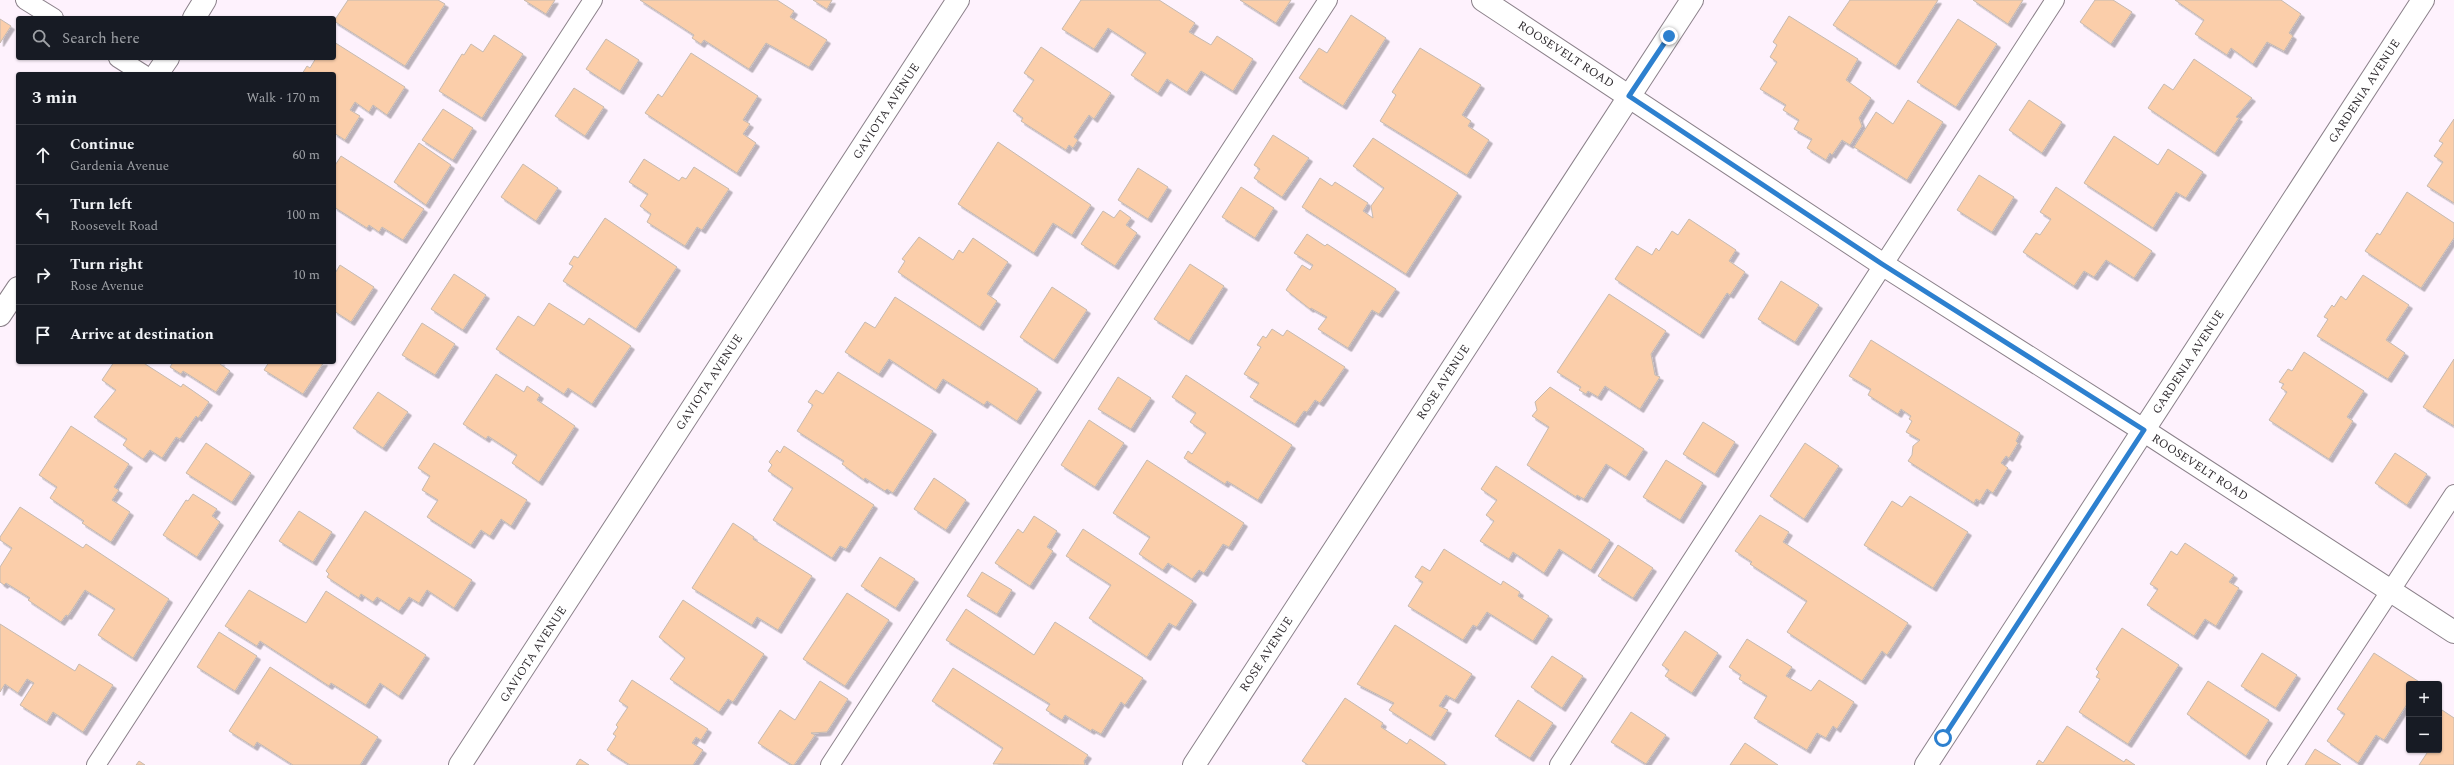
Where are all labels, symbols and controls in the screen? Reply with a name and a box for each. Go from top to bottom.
search box [16,16,336,60]
street label: ROOSEVELT ROAD [1514,16,1618,93]
icon: search [30,27,52,49]
text: Search here [62,27,140,50]
route end [1660,27,1678,45]
street label: GARDENIA AVENUE [2324,35,2405,147]
street label: GAVIOTA AVENUE [848,59,925,163]
text: 3 min [32,85,77,111]
text: Walk · 170 m [246,88,320,108]
text: Continue [70,133,135,156]
icon: ahead [32,144,54,166]
text: 60 m [293,145,320,165]
text: Gardenia Avenue [70,156,169,176]
text: Turn left [70,193,132,216]
icon: left [32,204,54,226]
text: 100 m [286,205,320,225]
text: Roosevelt Road [70,216,158,236]
text: Turn right [70,253,143,276]
icon: right [32,264,54,286]
text: 10 m [293,265,320,285]
text: Rose Avenue [70,276,144,296]
street label: GARDENIA AVENUE [2148,306,2229,418]
text: Arrive at destination [70,323,214,346]
icon: arrive [32,324,54,346]
street label: GAVIOTA AVENUE [671,330,748,434]
street label: ROSE AVENUE [1412,341,1475,424]
street label: ROOSEVELT ROAD [2148,429,2252,506]
street label: GAVIOTA AVENUE [495,602,572,706]
street label: ROSE AVENUE [1235,613,1298,696]
map controls [2406,681,2442,753]
button: + [2406,681,2442,717]
button: − [2406,717,2442,753]
route start [1934,729,1952,747]

